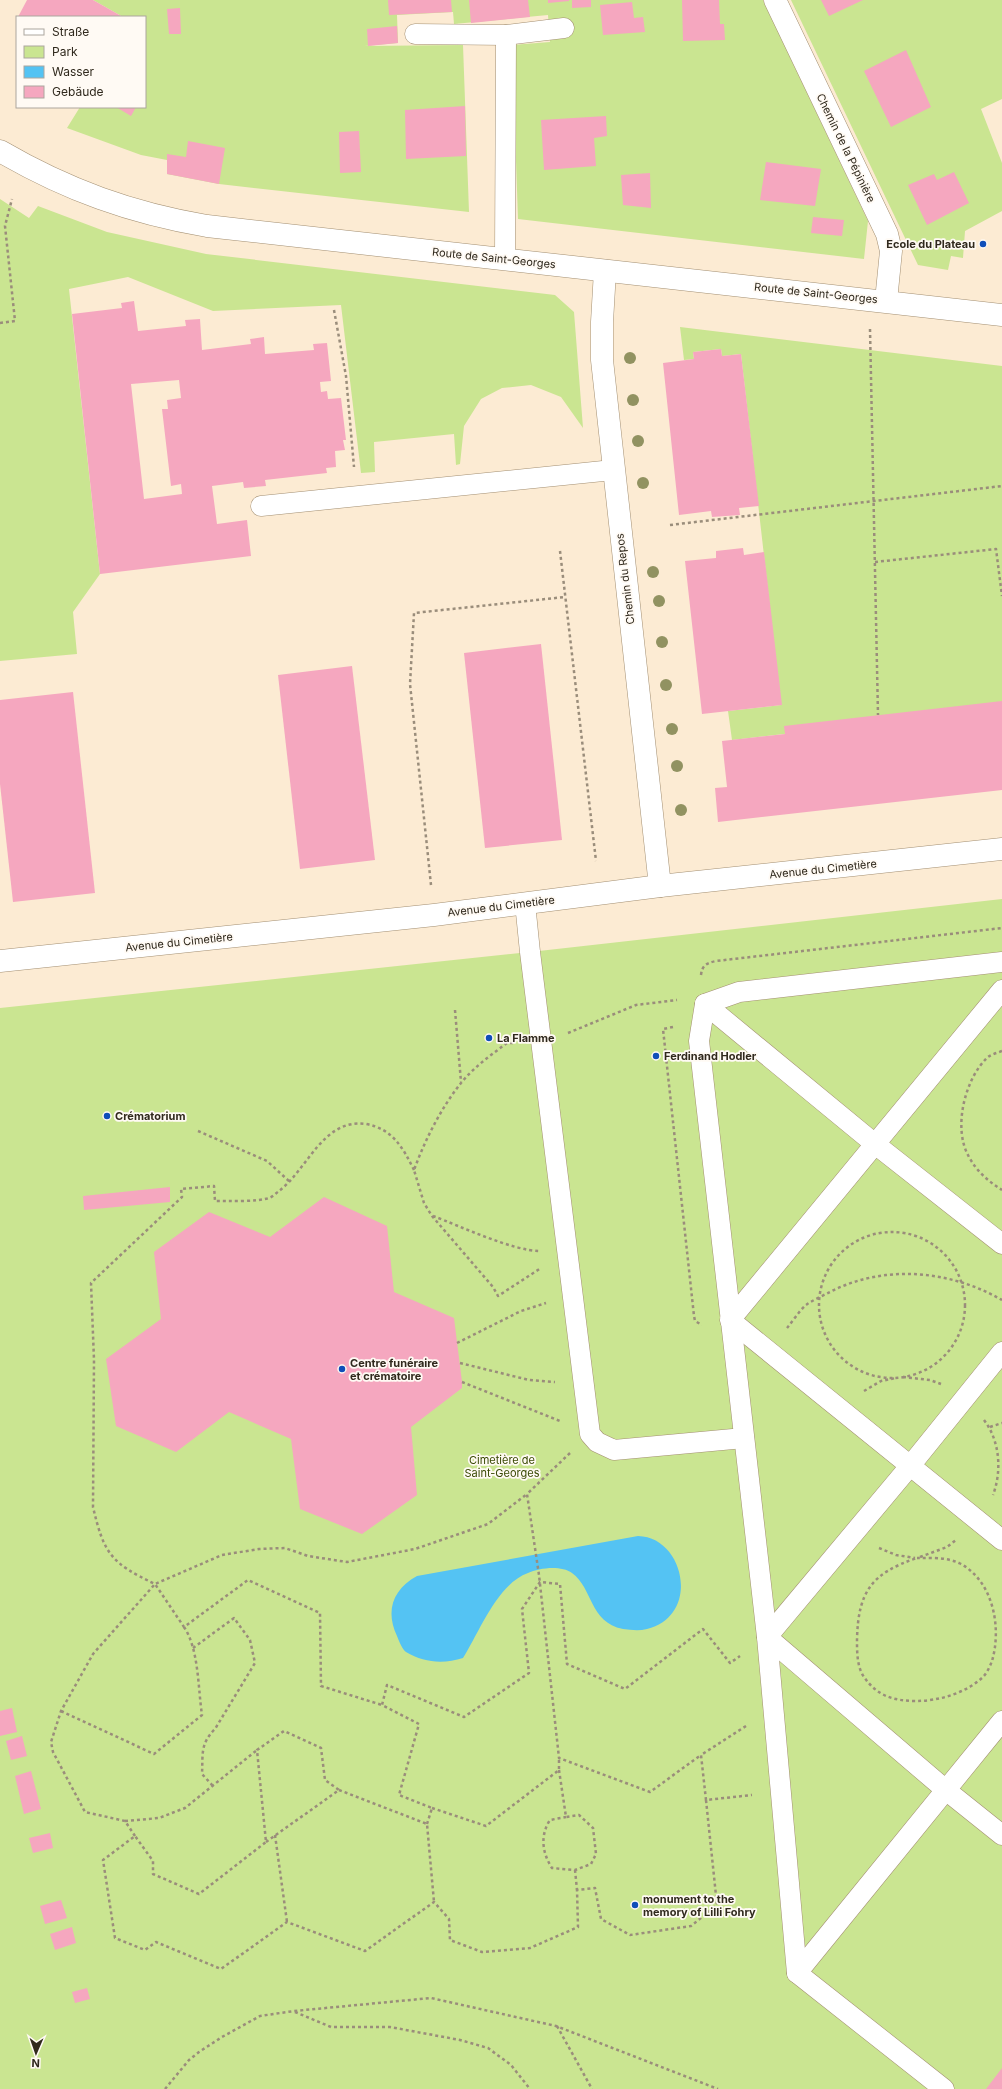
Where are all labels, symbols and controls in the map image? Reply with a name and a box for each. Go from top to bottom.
legend [16,16,146,108]
text: Straße [52,24,89,39]
text: Park [52,44,78,59]
text: Wasser [52,64,95,79]
text: Gebäude [52,84,104,99]
street label: Chemin de la Pépinière [813,91,879,205]
place label: Ecole du Plateau [886,237,975,251]
marker: Ecole du Plateau [978,239,988,249]
street label: Route de Saint-Georges [431,245,557,271]
street label: Route de Saint-Georges [753,280,879,306]
street label: Chemin du Repos [612,532,638,625]
street label: Avenue du Cimetière [769,856,877,882]
street label: Avenue du Cimetière [447,892,555,920]
street label: Avenue du Cimetière [125,929,233,955]
place label: La Flamme [497,1031,555,1045]
marker: La Flamme [484,1033,494,1043]
place label: Ferdinand Hodler [664,1049,757,1063]
marker: Ferdinand Hodler [651,1051,661,1061]
place label: Crématorium [115,1109,185,1123]
marker: Crématorium [102,1111,112,1121]
place label: Centre funéraire et crématoire [350,1356,438,1383]
marker: Centre funéraire et crématoire [337,1364,347,1374]
park label: Cimetière de Saint-Georges [465,1453,540,1480]
place label: monument to the memory of Lilli Fohry [643,1892,756,1919]
marker: monument to the memory of Lilli Fohry [630,1900,640,1910]
north arrow [16,2033,56,2073]
text: N [31,2056,40,2070]

